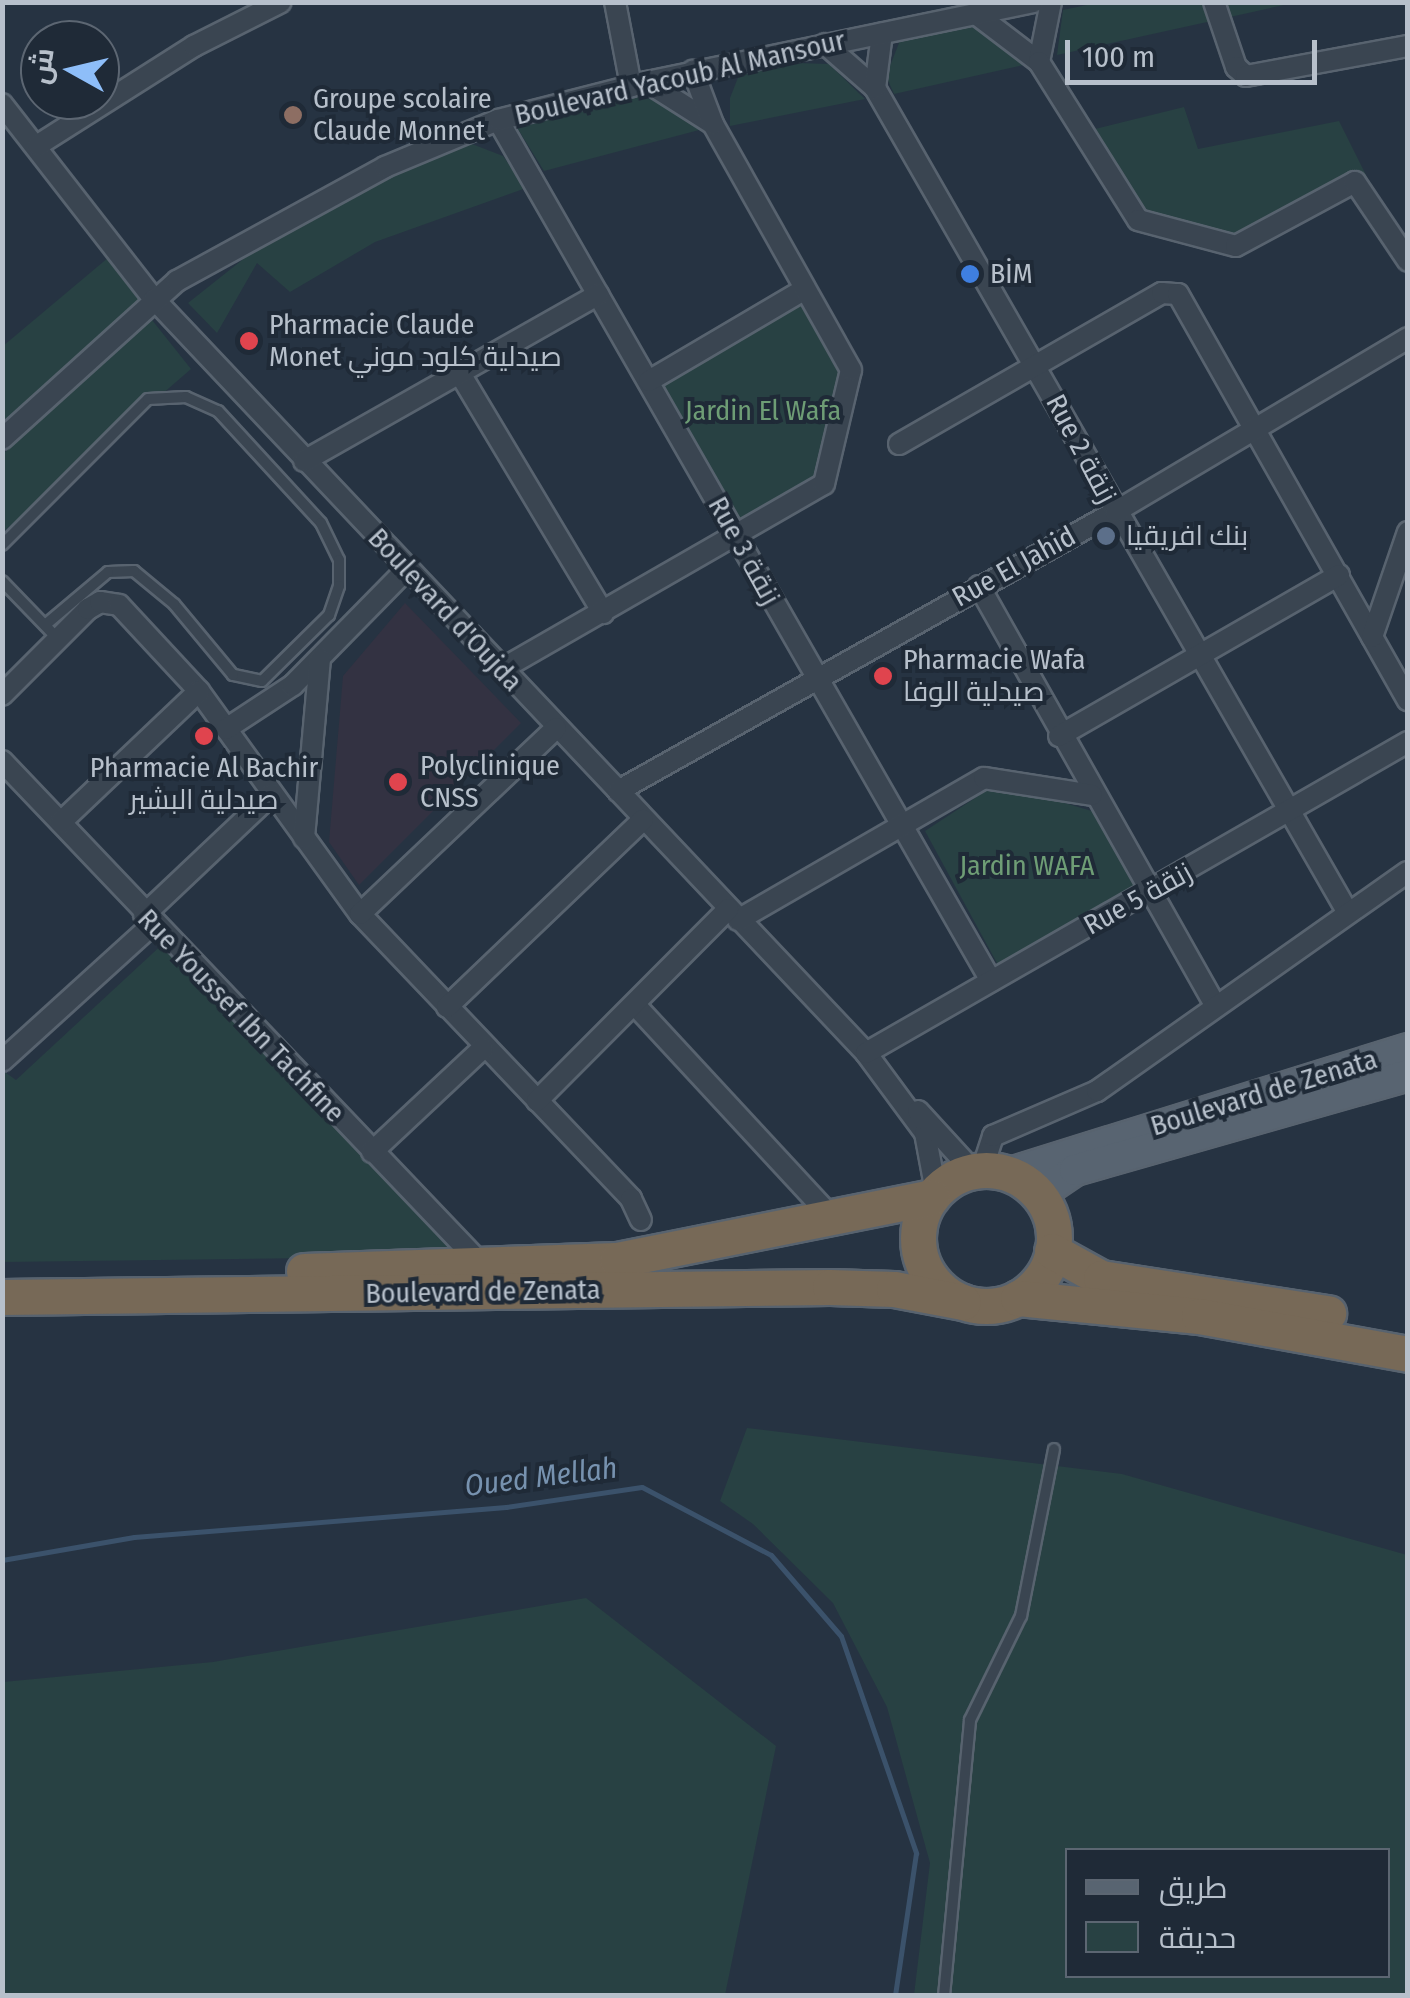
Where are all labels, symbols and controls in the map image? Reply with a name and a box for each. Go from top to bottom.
north arrow [20,20,120,120]
scale bar [1070,20,1322,82]
street label: Boulevard Yacoub Al Mansour [512,24,848,132]
text: 100 m [1082,39,1155,75]
text: ش [23,46,61,86]
place label: Groupe scolaire Claude Monnet [313,82,492,148]
marker: Groupe scolaire Claude Monnet [282,104,304,126]
place label: BİM [990,257,1033,291]
marker: BİM [959,263,981,285]
place label: Pharmacie Claude Monet صيدلية كلود موني [269,308,562,374]
marker: Pharmacie Claude Monet صيدلية كلود موني [238,330,260,352]
street label: Rue 2 زنقة [1038,389,1124,509]
park label: Jardin El Wafa [685,394,841,428]
street label: Rue 3 زنقة [701,491,787,611]
street label: Rue El Jahid [947,519,1081,615]
place label: بنك افريقيا [1126,519,1248,553]
street label: Boulevard d'Oujda [361,521,529,699]
marker: بنك افريقيا [1095,525,1117,547]
place label: Pharmacie Wafa صيدلية الوفا [903,643,1086,709]
marker: Pharmacie Wafa صيدلية الوفا [872,665,894,687]
marker: Pharmacie Al Bachir صيدلية البشير [193,725,215,747]
place label: Polyclinique CNSS [420,749,560,815]
place label: Pharmacie Al Bachir صيدلية البشير [90,751,318,817]
marker: Polyclinique CNSS [385,769,411,795]
park label: Jardin WAFA [959,849,1095,883]
street label: Rue 5 زنقة [1078,856,1198,942]
street label: Rue Youssef Ibn Tachfine [130,902,352,1130]
street label: Boulevard de Zenata [1147,1043,1381,1143]
street label: Boulevard de Zenata [365,1273,601,1311]
water label: Oued Mellah [463,1450,619,1504]
legend [1065,1848,1390,1978]
text: طريق [1159,1870,1228,1906]
text: حديقة [1159,1920,1236,1956]

